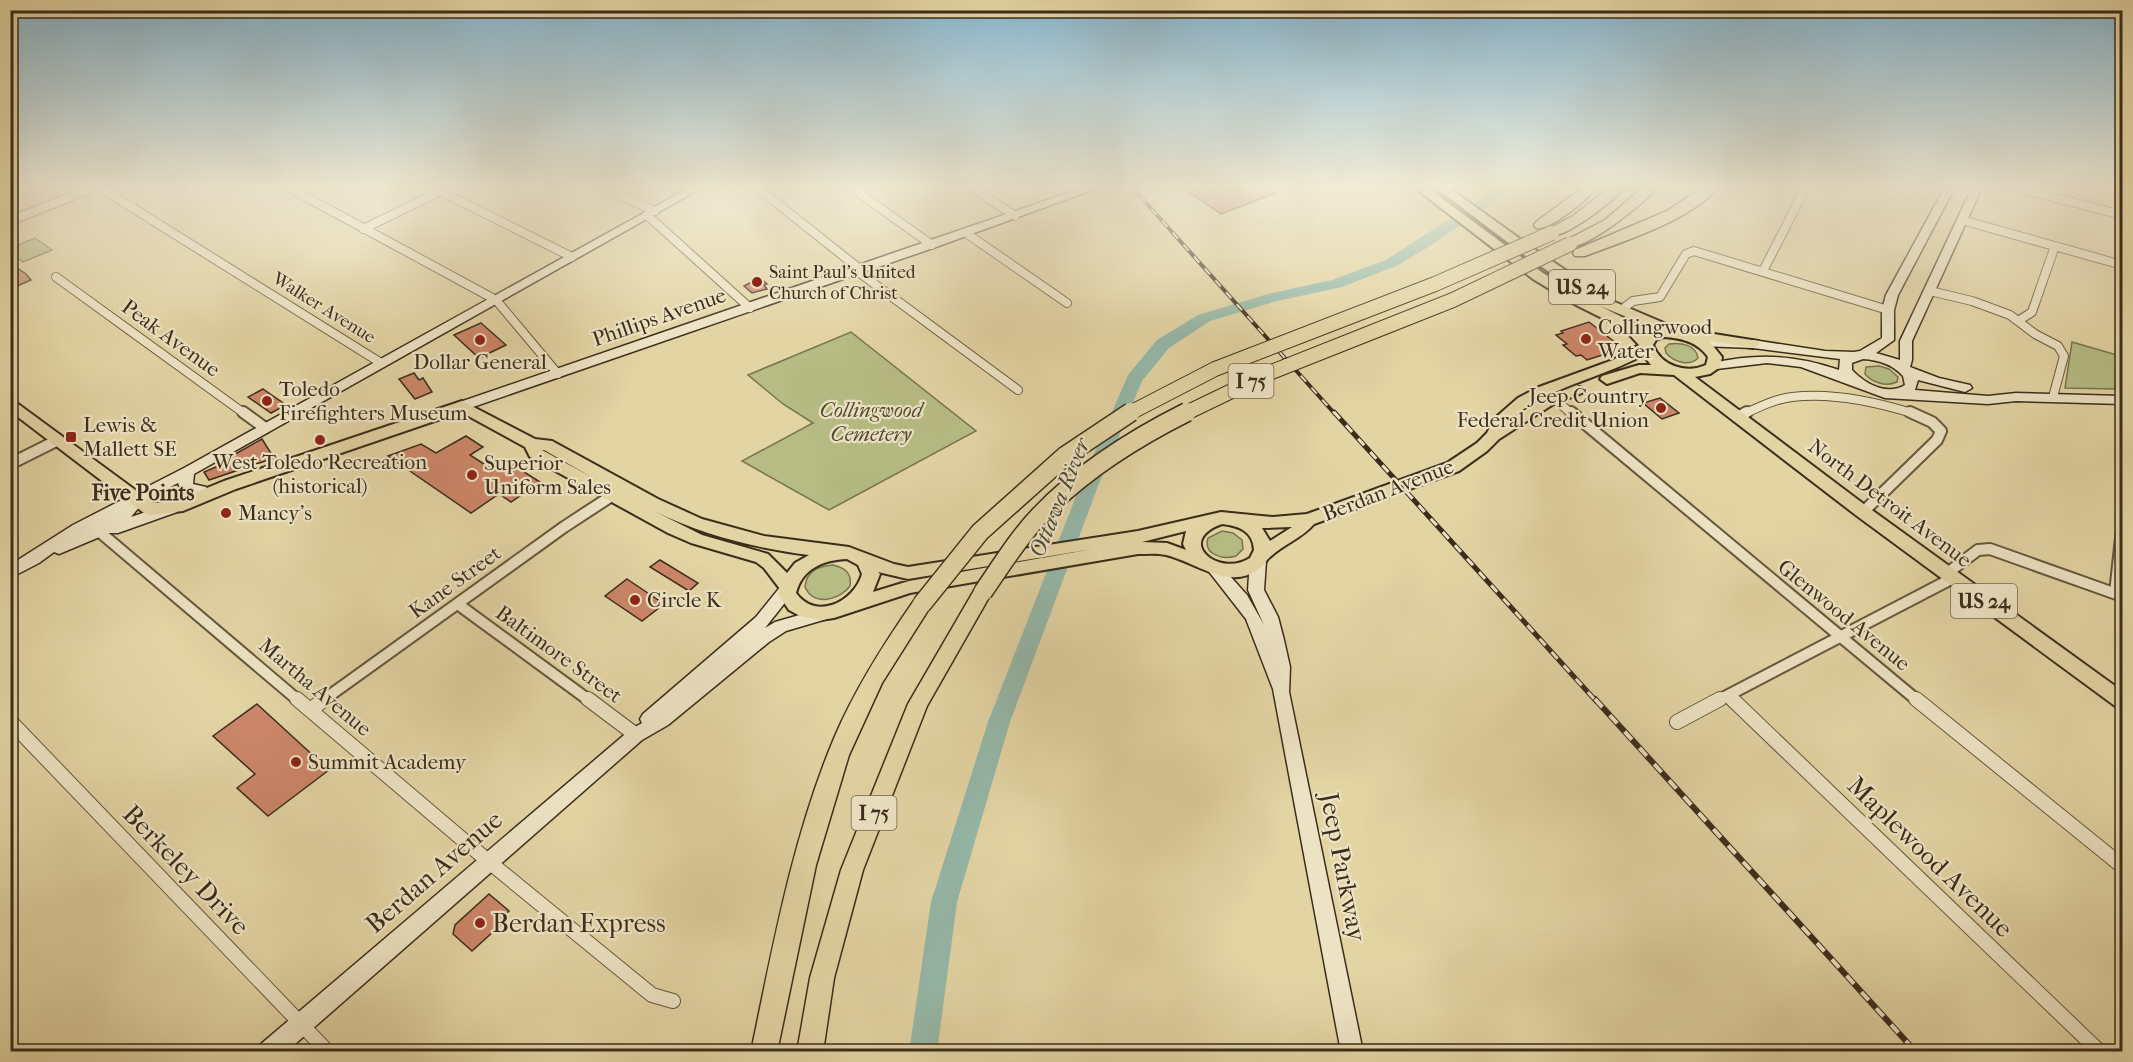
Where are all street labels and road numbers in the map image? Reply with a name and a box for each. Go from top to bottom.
street label: Walker Avenue [268,267,379,348]
road number: US 24 [1549,270,1615,304]
street label: Phillips Avenue [589,283,729,351]
street label: Peak Avenue [117,294,225,382]
road number: I 75 [1228,364,1274,398]
street label: North Detroit Avenue [1804,434,1976,572]
street label: Berdan Avenue [1319,454,1457,526]
street label: Kane Street [404,540,506,623]
street label: Glenwood Avenue [1773,554,1915,676]
road number: US 24 [1951,584,2017,618]
street label: Baltimore Street [491,600,627,708]
street label: Martha Avenue [254,633,376,741]
street label: Maplewood Avenue [1841,770,2019,944]
street label: Jeep Parkway [1313,788,1373,945]
road number: I 75 [852,796,896,830]
street label: Berkeley Drive [116,799,256,942]
street label: Berdan Avenue [359,804,509,940]

